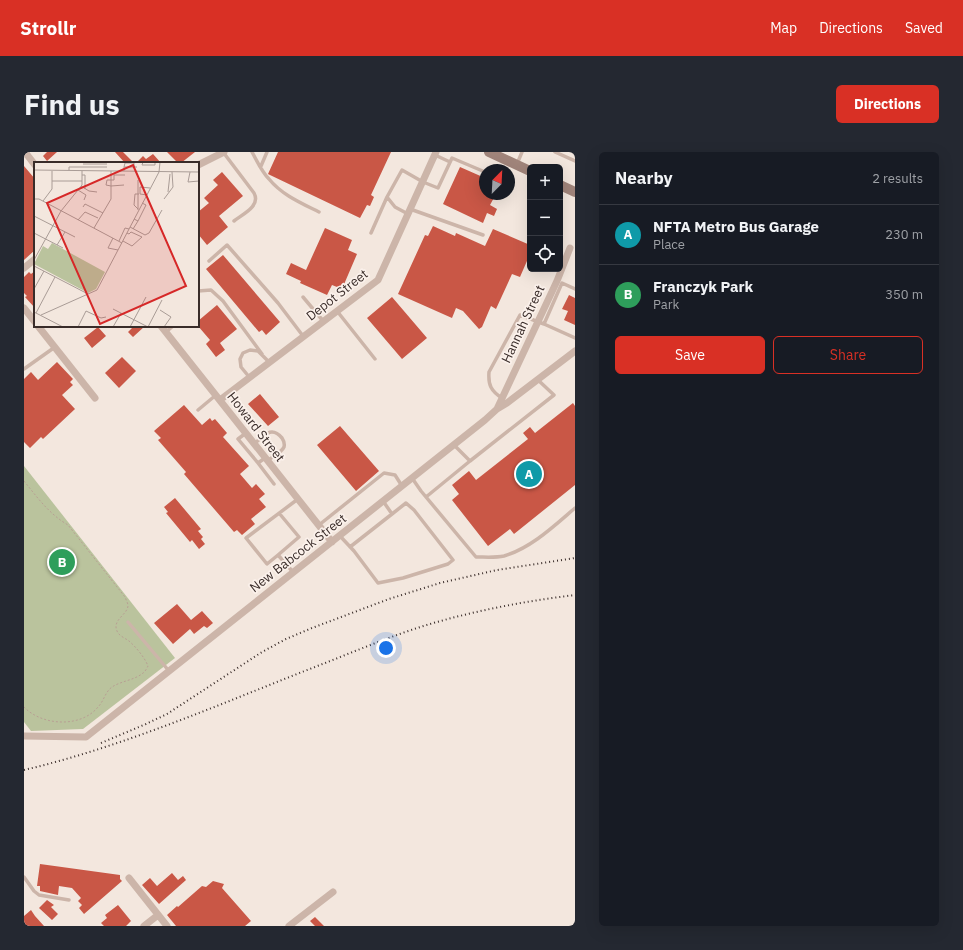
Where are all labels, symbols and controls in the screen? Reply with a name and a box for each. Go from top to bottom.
text: Strollr [20,16,76,40]
text: Map [770,19,797,37]
text: Directions [819,19,883,37]
text: Saved [905,19,943,37]
button: Directions [836,85,939,123]
text: Find us [24,86,120,123]
inset map [34,162,199,327]
north arrow [479,164,515,200]
map controls [527,164,563,272]
button: + [527,164,563,200]
text: Nearby [615,167,673,189]
text: 2 results [872,170,923,187]
button: − [527,200,563,236]
text: NFTA Metro Bus Garage [653,217,819,236]
text: A [624,226,632,243]
text: 230 m [885,226,923,243]
button: locate [527,236,563,272]
text: Place [653,236,685,253]
street label: Depot Street [303,266,371,324]
text: Franczyk Park [653,277,753,296]
street label: Hannah Street [498,282,548,366]
text: B [624,286,632,303]
text: 350 m [885,286,923,303]
text: Park [653,296,679,313]
button: Save [615,336,765,374]
button: Share [773,336,923,374]
street label: Howard Street [223,389,289,465]
pin: A [516,459,542,489]
street label: New Babcock Street [246,510,350,596]
pin: B [49,547,75,577]
your location [376,638,396,658]

